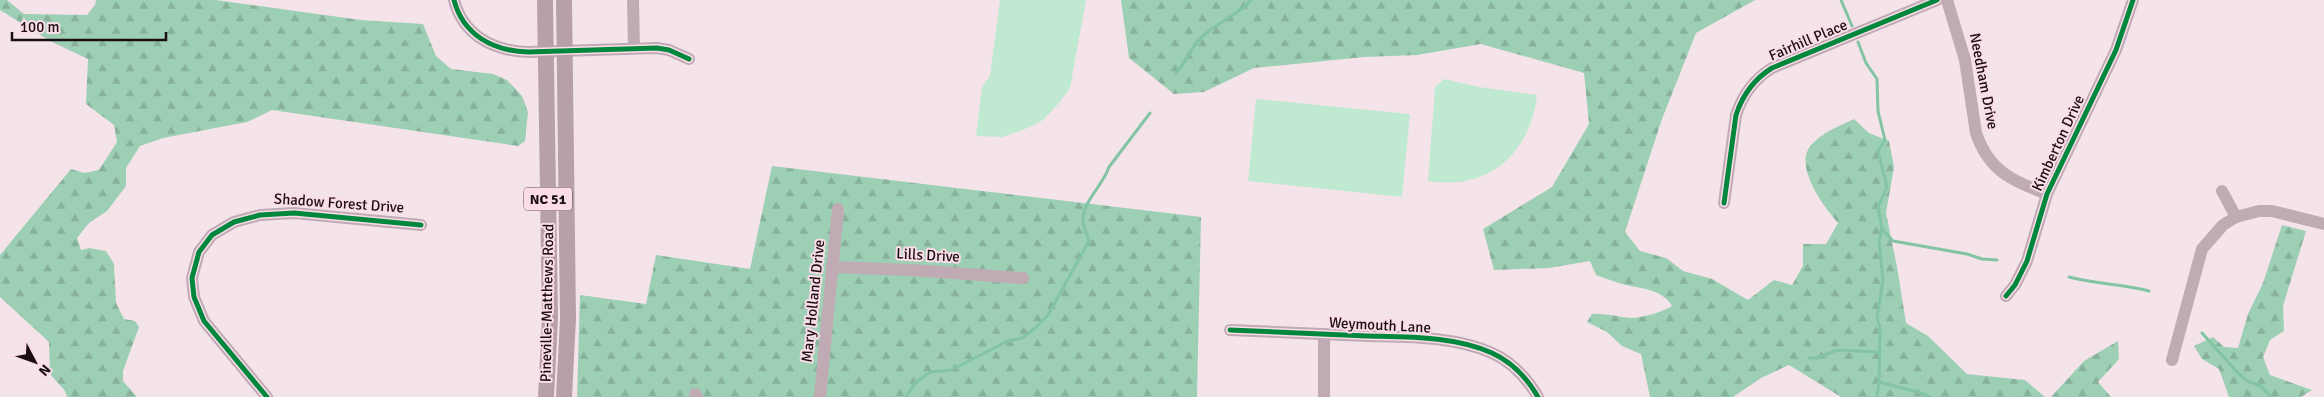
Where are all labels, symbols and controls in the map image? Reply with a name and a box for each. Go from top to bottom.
scale bar [12,10,166,42]
street label: Fairhill Place [1766,15,1850,65]
text: 100 m [20,18,60,36]
street label: Needham Drive [1966,31,2002,131]
street label: Kimberton Drive [2028,92,2088,194]
road number: NC 51 [524,188,572,210]
street label: Shadow Forest Drive [273,189,405,217]
street label: Pineville-Matthews Road [537,224,557,382]
street label: Mary Holland Drive [798,239,828,363]
street label: Lills Drive [896,244,960,266]
street label: Weymouth Lane [1329,313,1431,337]
north arrow [10,337,60,387]
text: N [35,361,54,379]

